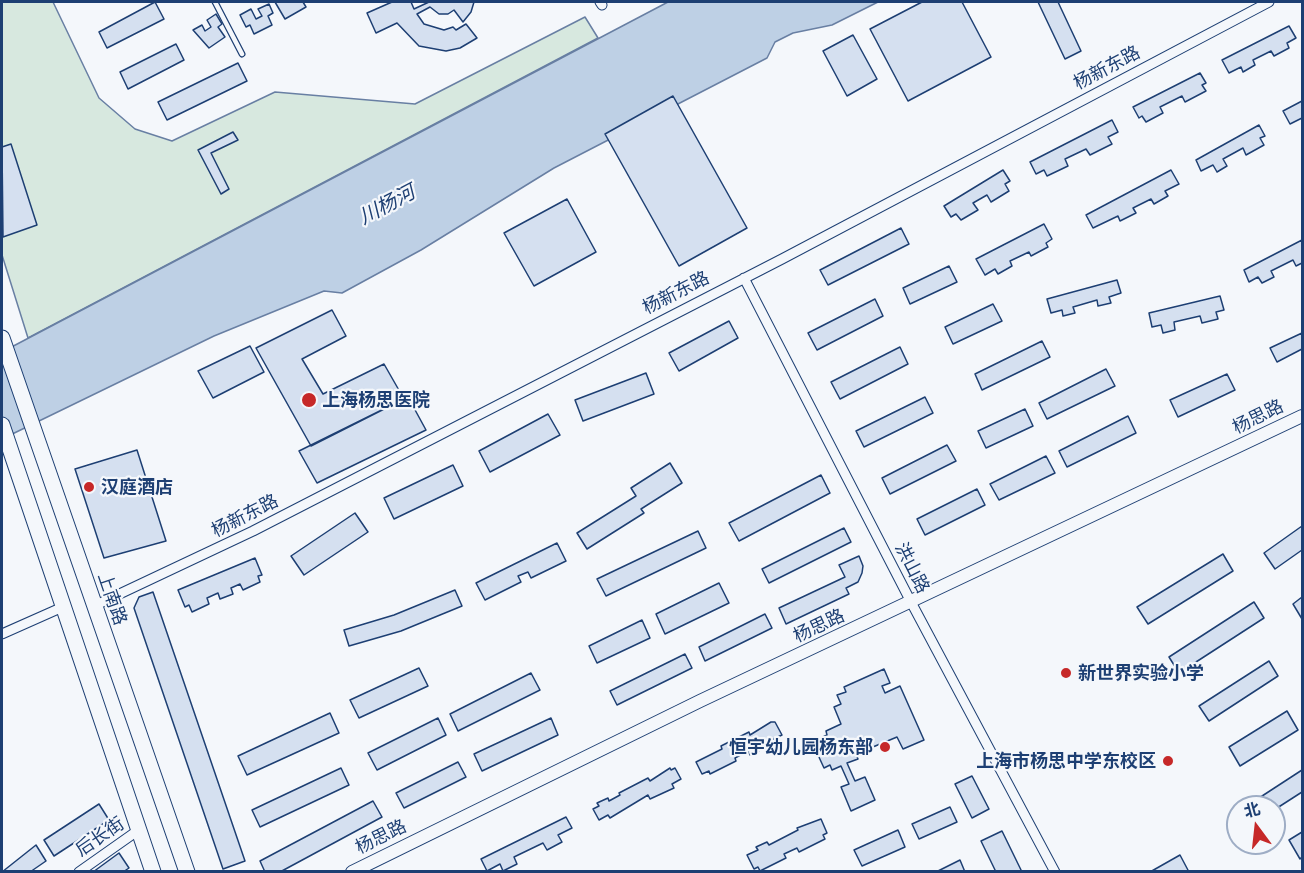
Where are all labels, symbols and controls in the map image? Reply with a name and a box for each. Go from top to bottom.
street label: 杨新东路 [1070,42,1144,94]
water label: 川杨河 [355,180,419,230]
street label: 杨新东路 [639,267,713,319]
place label: 上海杨思医院 [322,389,430,411]
marker: 上海杨思医院 [300,391,318,409]
street label: 杨思路 [1229,395,1287,439]
place label: 汉庭酒店 [101,476,173,498]
marker: 汉庭酒店 [82,480,96,494]
street label: 杨新东路 [208,490,282,542]
street label: 洪山路 [890,539,934,597]
street label: 上南路 [93,570,131,628]
street label: 杨思路 [790,605,848,647]
place label: 新世界实验小学 [1078,662,1204,684]
marker: 新世界实验小学 [1059,666,1073,680]
place label: 恒宇幼儿园杨东部 [729,736,873,758]
marker: 恒宇幼儿园杨东部 [878,740,892,754]
place label: 上海市杨思中学东校区 [976,750,1156,772]
marker: 上海市杨思中学东校区 [1161,754,1175,768]
north arrow [1226,795,1286,855]
text: 北 [1241,797,1262,821]
street label: 后长街 [72,813,128,861]
street label: 杨思路 [352,815,410,859]

